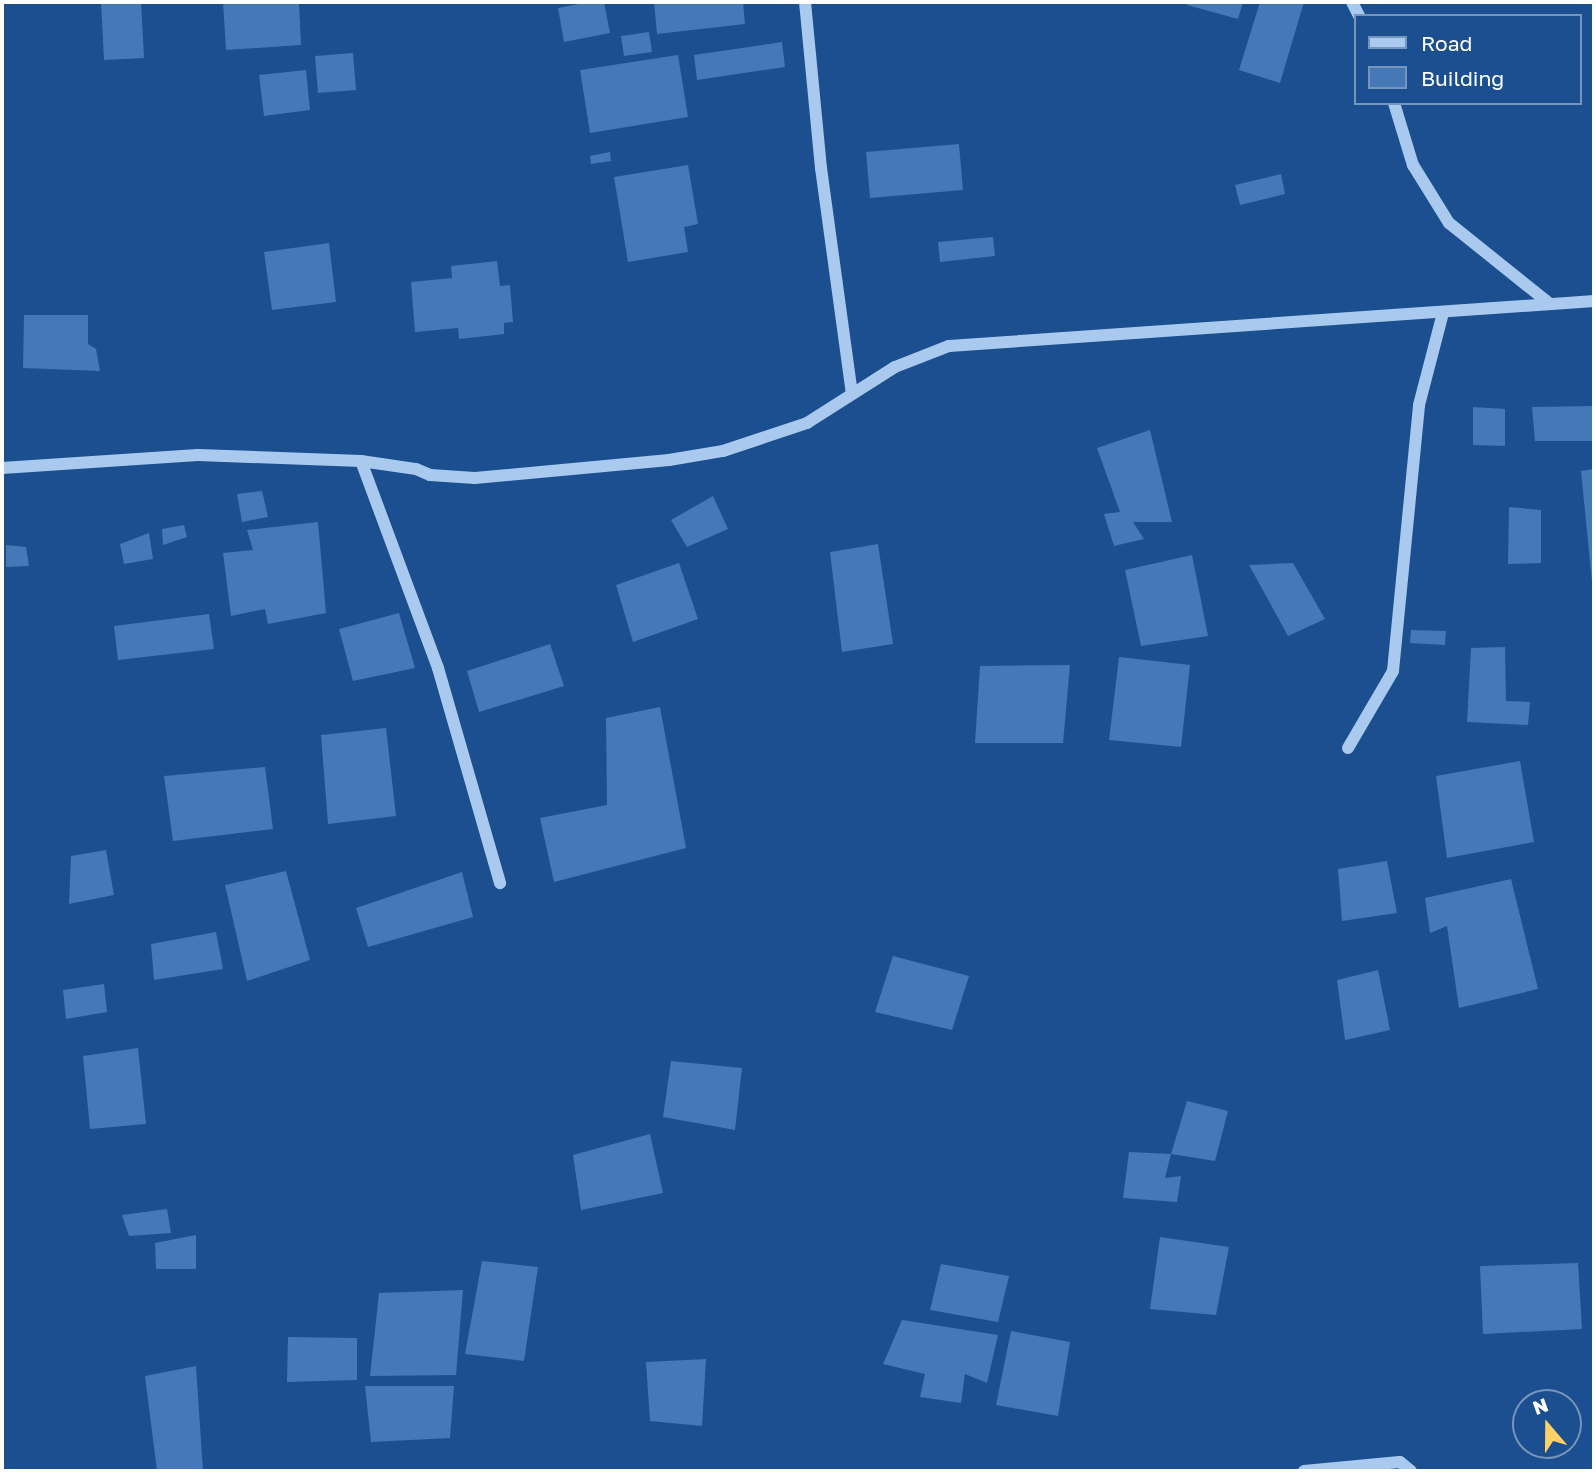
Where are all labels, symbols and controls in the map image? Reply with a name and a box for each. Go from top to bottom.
legend [1354,14,1582,105]
text: Road [1421,30,1472,56]
text: Building [1421,65,1504,91]
north arrow [1512,1389,1582,1459]
text: N [1530,1392,1551,1419]

